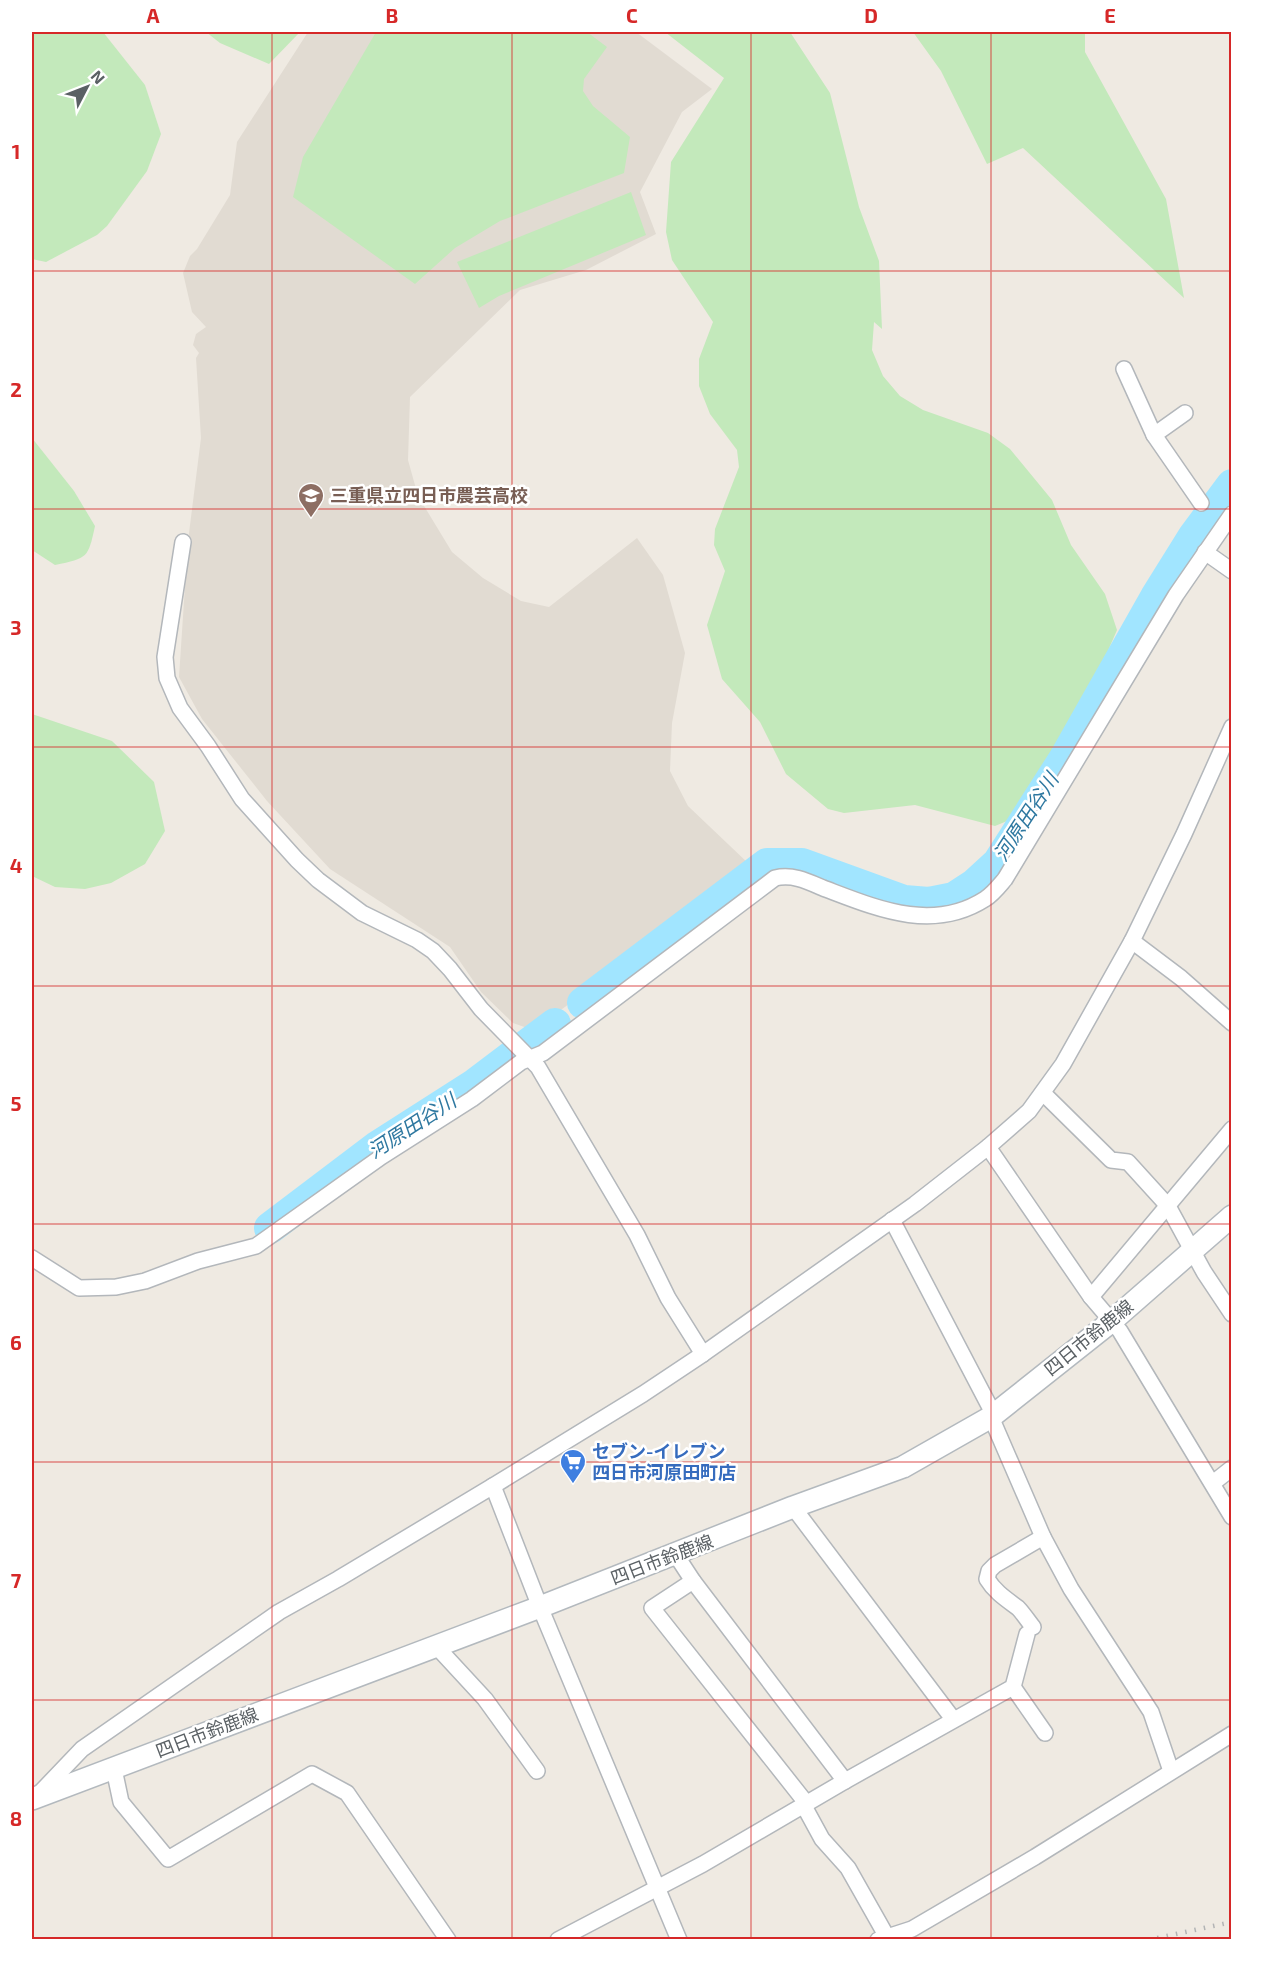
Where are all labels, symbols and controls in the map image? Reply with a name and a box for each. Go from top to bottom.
text: A [146,3,160,27]
text: B [386,3,398,27]
text: C [626,3,638,27]
text: D [864,3,878,27]
text: E [1104,3,1116,27]
north arrow [57,57,117,117]
text: N [88,66,109,87]
text: 1 [12,139,20,163]
text: 2 [10,377,22,401]
school or university icon: 三重県立四日市農芸高校 [296,481,326,519]
place label: 三重県立四日市農芸高校 [330,484,528,506]
text: 3 [10,615,22,639]
water label: 河原田谷川 [988,766,1064,865]
text: 4 [10,853,23,877]
water label: 河原田谷川 [363,1087,462,1162]
text: 5 [10,1091,22,1115]
street label: 四日市鈴鹿線 [1039,1295,1137,1380]
text: 6 [10,1330,22,1354]
place label: セブン-イレブン 四日市河原田町店 [592,1440,736,1483]
supermarket icon: セブン-イレブン 四日市河原田町店 [558,1447,588,1485]
street label: 四日市鈴鹿線 [607,1529,716,1589]
text: 7 [11,1568,22,1592]
street label: 四日市鈴鹿線 [152,1702,261,1762]
text: 8 [10,1806,22,1830]

